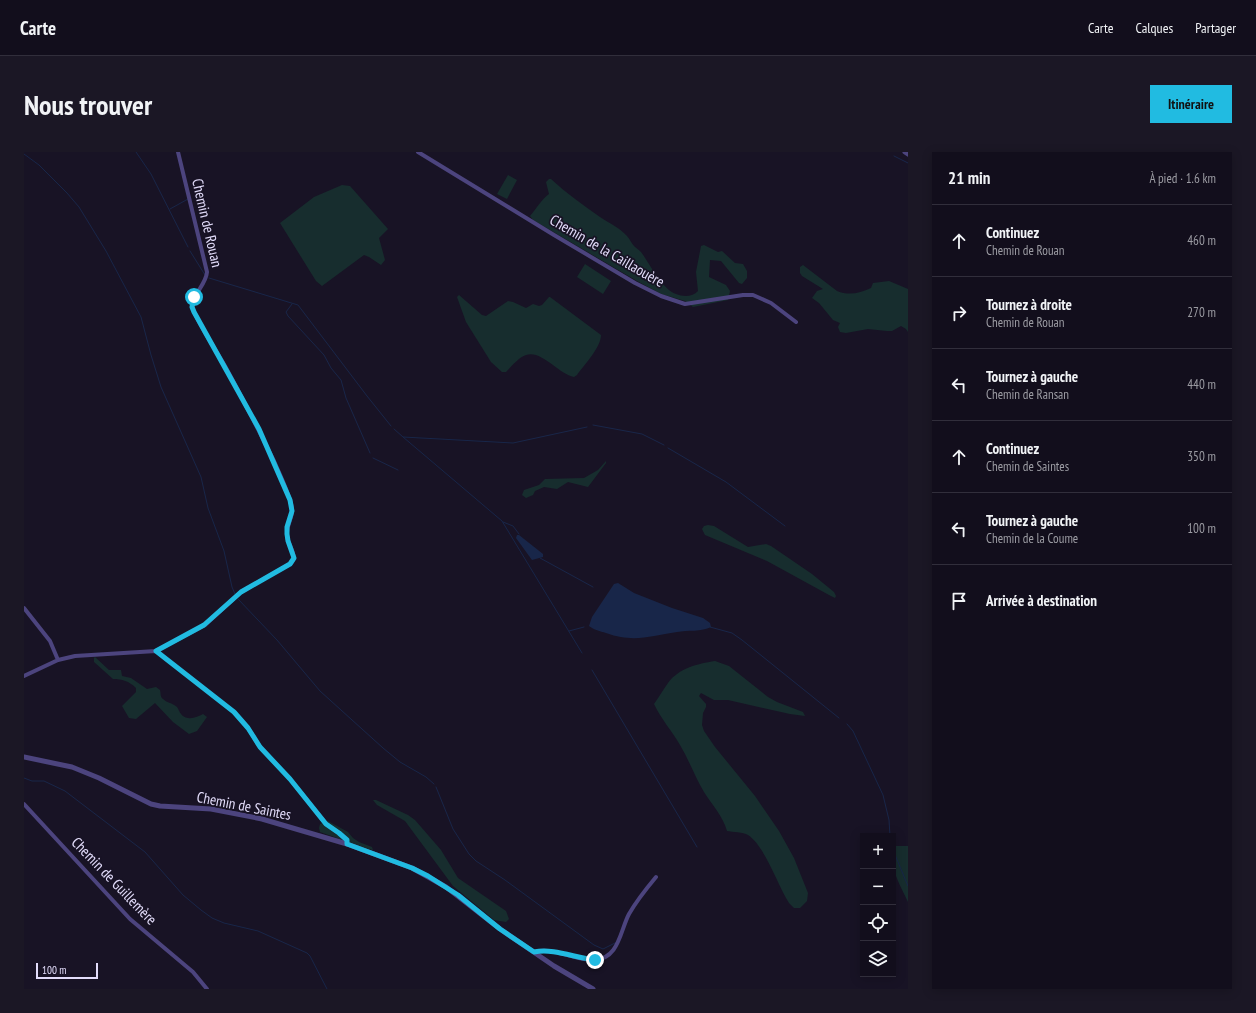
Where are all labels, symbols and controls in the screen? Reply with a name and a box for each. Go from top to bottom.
text: Carte [20,16,56,40]
text: Carte [1088,19,1113,37]
text: Calques [1135,19,1173,37]
text: Partager [1195,19,1236,37]
button: Itinéraire [1150,85,1232,123]
text: Nous trouver [24,86,152,123]
text: 21 min [948,167,990,189]
text: À pied · 1.6 km [1149,170,1216,187]
street label: Chemin de Rouan [188,177,227,269]
street label: Chemin de la Caillaouère [546,210,668,291]
text: Continuez [986,223,1039,242]
icon: ahead [948,230,970,252]
text: 460 m [1187,232,1216,249]
text: Chemin de Rouan [986,242,1064,259]
route start [185,288,203,306]
text: Tournez à droite [986,295,1072,314]
icon: right [948,302,970,324]
text: 270 m [1187,304,1216,321]
text: Chemin de Rouan [986,314,1064,331]
text: Tournez à gauche [986,367,1078,386]
icon: left [948,374,970,396]
text: 440 m [1187,376,1216,393]
text: Chemin de Ransan [986,386,1069,403]
text: Continuez [986,439,1039,458]
icon: ahead [948,446,970,468]
text: 350 m [1187,448,1216,465]
text: Chemin de Saintes [986,458,1069,475]
text: Tournez à gauche [986,511,1078,530]
icon: left [948,518,970,540]
text: 100 m [1187,520,1216,537]
text: Chemin de la Coume [986,530,1078,547]
icon: arrive [948,590,970,612]
text: Arrivée à destination [986,591,1097,610]
street label: Chemin de Saintes [195,787,293,824]
street label: Chemin de Guillemère [68,833,161,929]
map controls [860,833,896,977]
button: + [860,833,896,869]
button: − [860,869,896,905]
button: locate [860,905,896,941]
button: layers [860,941,896,977]
route end [586,951,604,969]
scale bar [36,961,98,980]
text: 100 m [42,963,66,977]

